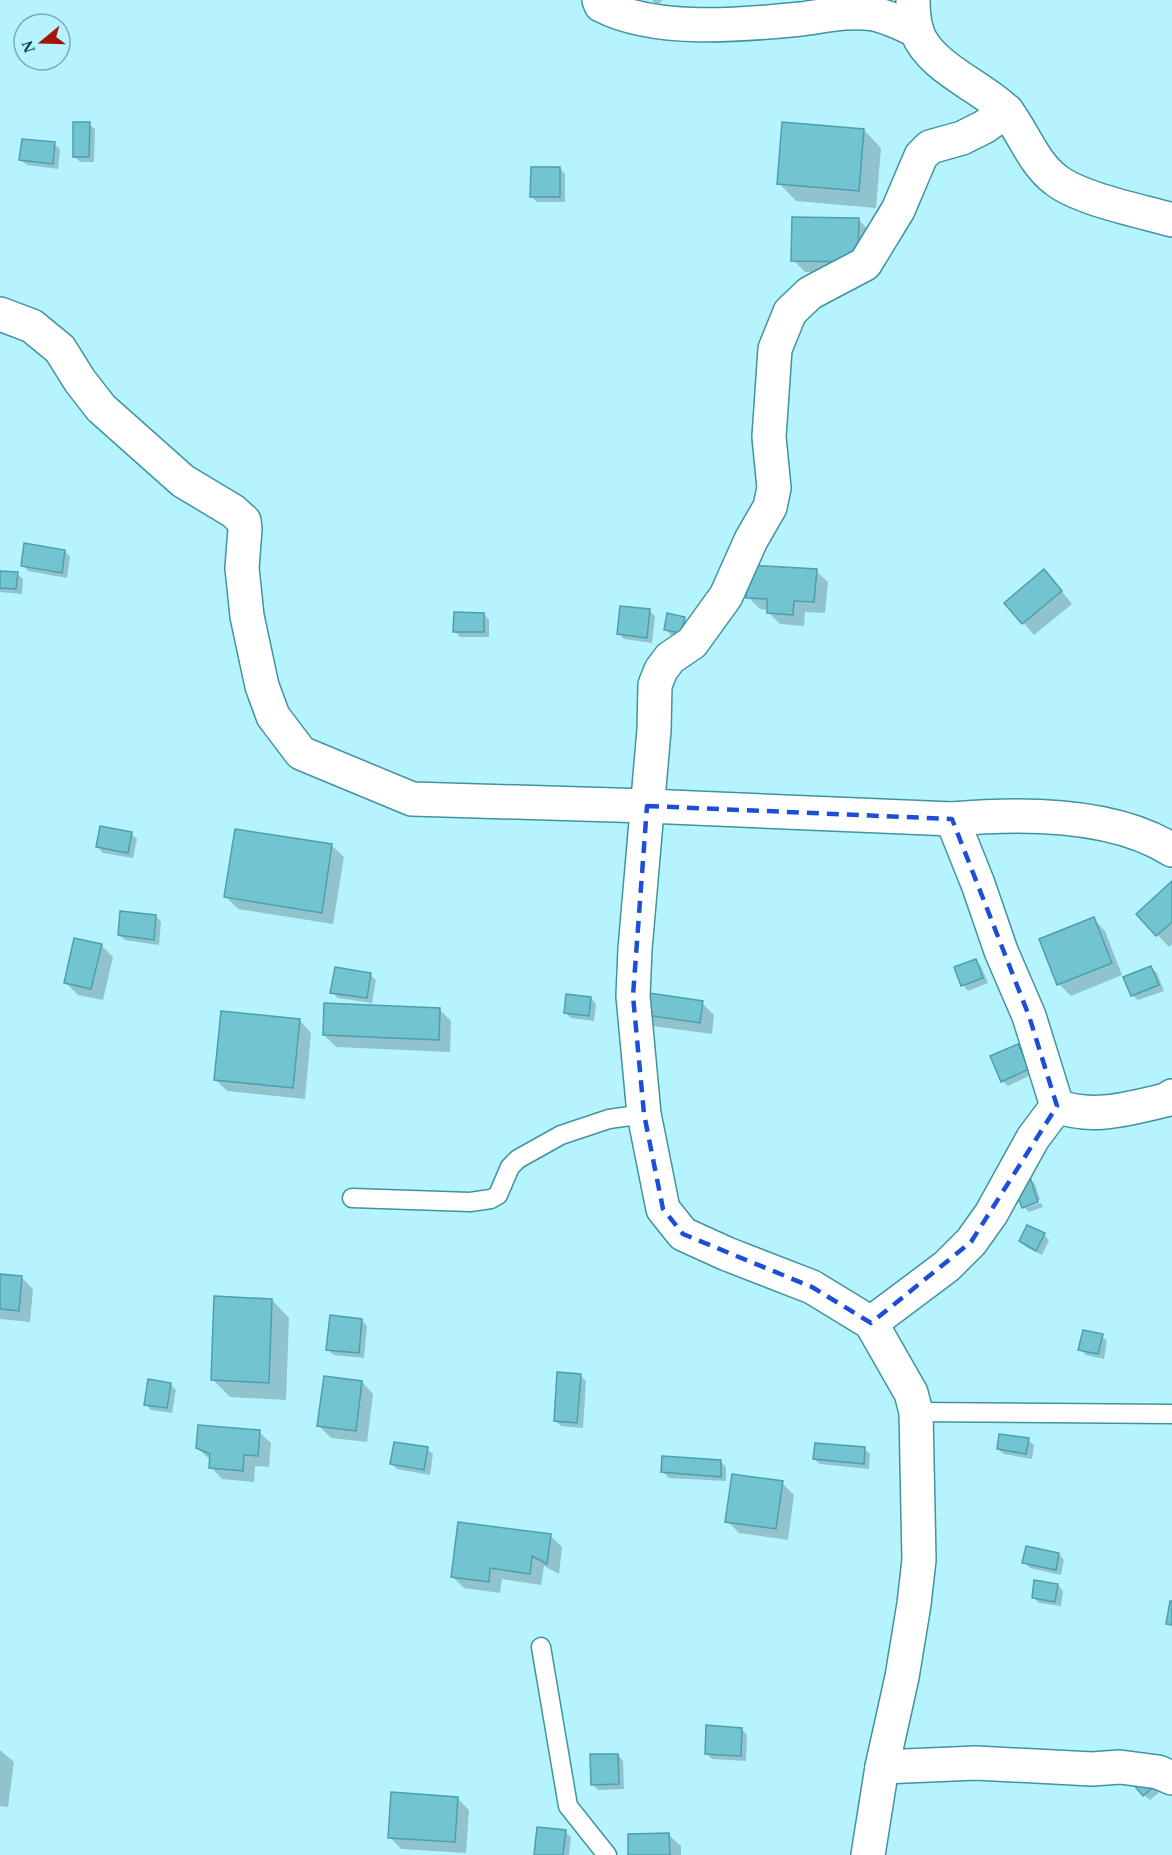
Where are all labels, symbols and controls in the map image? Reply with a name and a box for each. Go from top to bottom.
north arrow [12,12,72,72]
text: N [18,38,38,55]

